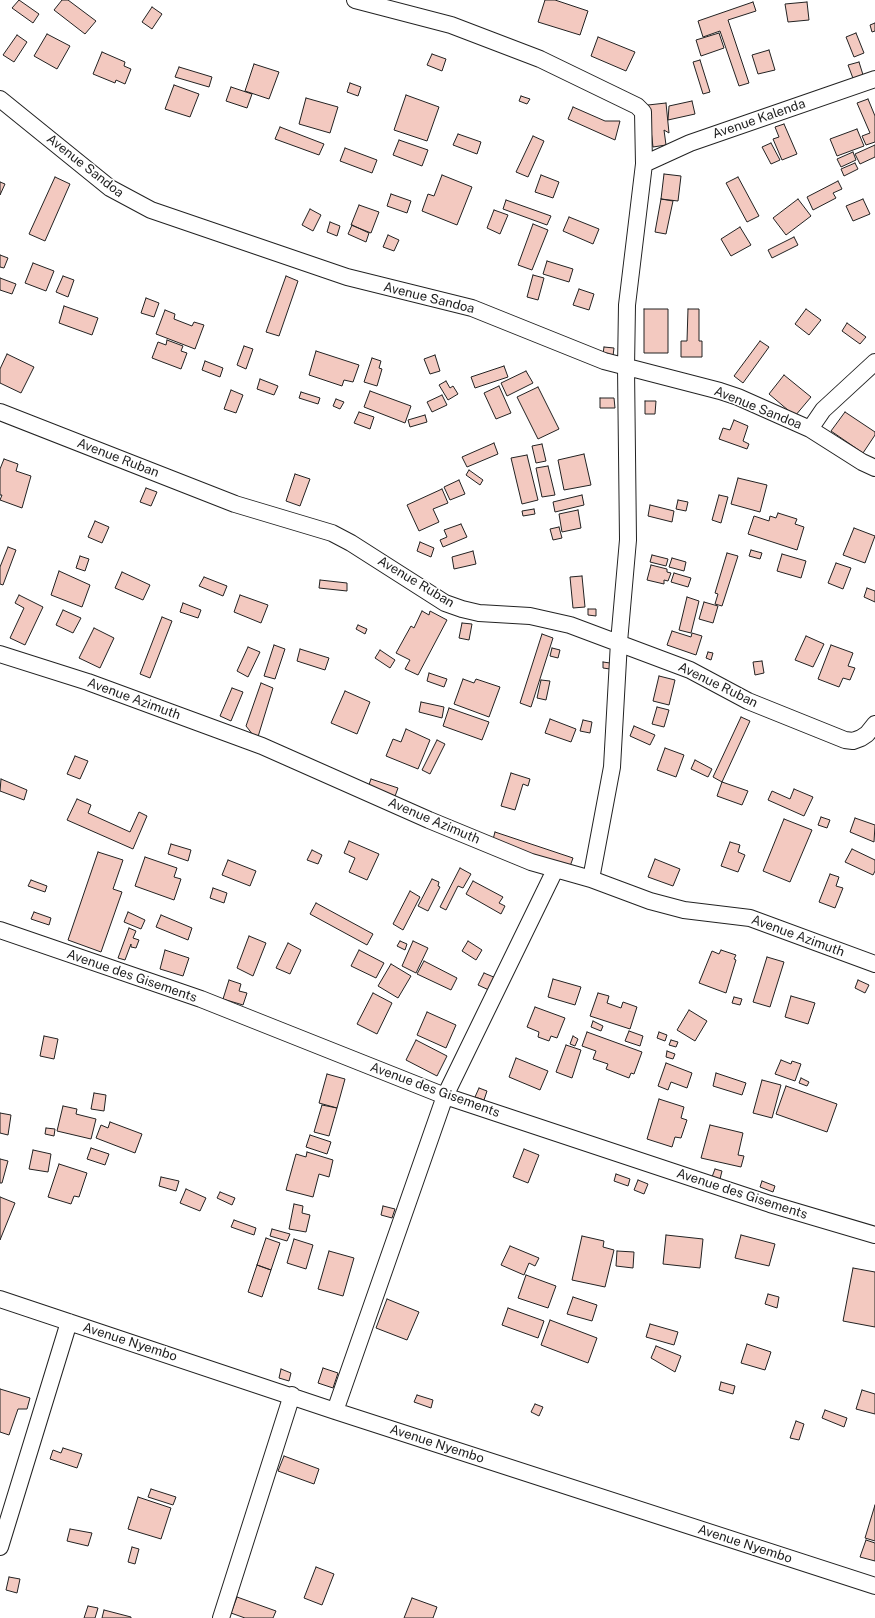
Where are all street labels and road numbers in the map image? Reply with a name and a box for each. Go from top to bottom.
street label: Avenue Kalenda [711,96,807,142]
street label: Avenue Sandoa [43,131,127,201]
street label: Avenue Sandoa [382,279,476,317]
street label: Avenue Sandoa [712,383,804,433]
street label: Avenue Ruban [75,435,161,481]
street label: Avenue Ruban [375,553,457,611]
street label: Avenue Ruban [676,659,760,711]
street label: Avenue Azimuth [85,675,183,723]
street label: Avenue Azimuth [386,795,482,847]
street label: Avenue Azimuth [749,912,847,960]
street label: Avenue des Gisements [65,946,199,1006]
street label: Avenue des Gisements [368,1059,502,1121]
street label: Avenue des Gisements [675,1165,809,1223]
street label: Avenue Nyembo [81,1319,179,1365]
street label: Avenue Nyembo [388,1421,486,1467]
street label: Avenue Nyembo [696,1521,794,1567]

